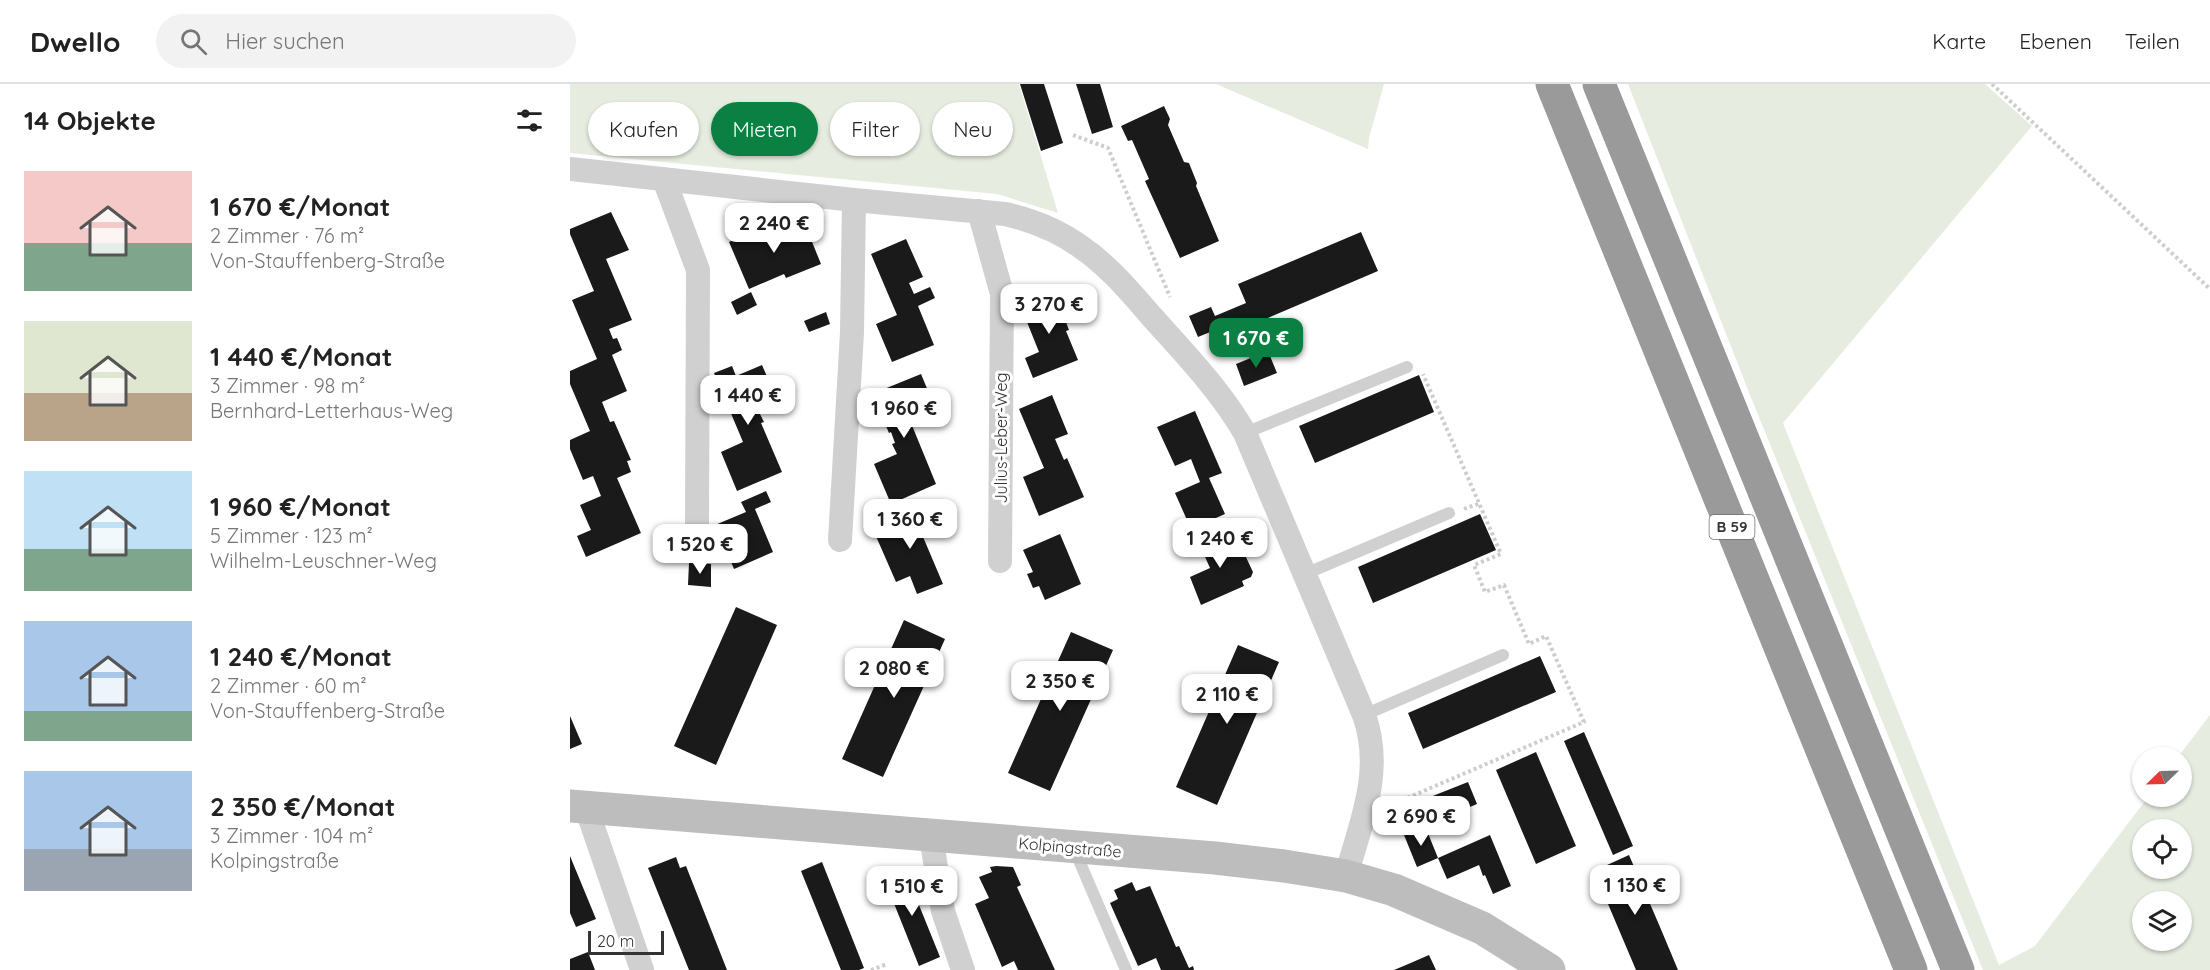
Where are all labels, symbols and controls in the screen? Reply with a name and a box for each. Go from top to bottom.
search box [156,14,576,68]
text: Dwello [30,24,120,59]
icon: search [177,25,210,58]
text: Hier suchen [225,27,345,55]
text: Karte [1932,28,1986,54]
text: Ebenen [2019,28,2092,54]
text: Teilen [2125,28,2180,54]
chip: Kaufen [588,102,699,156]
chip: Mieten [711,102,818,156]
chip: Filter [830,102,920,156]
chip: Neu [932,102,1013,156]
text: 14 Objekte [24,104,156,137]
icon: filters [513,104,546,137]
text: 1 670 €/Monat [210,190,390,223]
icon: home [72,195,144,267]
pin: 2 240 € [719,203,829,254]
text: 2 240 € [739,210,809,235]
text: 2 Zimmer · 76 m² [210,223,364,248]
text: Von-Stauffenberg-Straße [210,248,445,273]
pin: 3 270 € [994,284,1104,335]
text: 3 270 € [1014,291,1084,316]
pin: 1 670 € [1201,318,1311,369]
text: 1 670 € [1223,325,1289,350]
text: 1 440 €/Monat [210,340,392,373]
icon: home [72,345,144,417]
street label: Julius-Leber-Weg [991,372,1011,504]
text: 3 Zimmer · 98 m² [210,373,365,398]
pin: 1 440 € [693,375,803,426]
text: 1 440 € [714,382,782,407]
pin: 1 960 € [849,388,959,439]
text: 1 960 € [871,395,937,420]
text: Bernhard-Letterhaus-Weg [210,398,453,423]
text: 1 960 €/Monat [210,490,391,523]
icon: home [72,495,144,567]
pin: 1 360 € [855,499,965,550]
text: 1 360 € [877,506,943,531]
road number: B 59 [1710,515,1754,539]
pin: 1 240 € [1165,518,1275,569]
text: 5 Zimmer · 123 m² [210,523,373,548]
pin: 1 520 € [645,524,755,575]
text: 1 240 € [1187,525,1253,550]
text: 1 520 € [667,531,733,556]
text: Wilhelm-Leuschner-Weg [210,548,437,573]
text: 1 240 €/Monat [210,640,392,673]
icon: home [72,645,144,717]
pin: 2 080 € [839,648,949,699]
text: 2 080 € [859,655,929,680]
pin: 2 350 € [1005,661,1115,712]
text: 2 350 € [1025,668,1095,693]
text: 2 Zimmer · 60 m² [210,673,367,698]
pin: 2 110 € [1172,674,1282,725]
text: 2 110 € [1196,681,1258,706]
text: Von-Stauffenberg-Straße [210,698,445,723]
north arrow [2132,747,2192,807]
map controls [2132,747,2192,951]
text: 2 350 €/Monat [210,790,395,823]
icon: home [72,795,144,867]
pin: 2 690 € [1366,796,1476,847]
text: 2 690 € [1386,803,1456,828]
button: locate [2132,819,2192,879]
text: 3 Zimmer · 104 m² [210,823,373,848]
street label: Kolpingstraße [1018,833,1122,861]
text: Kolpingstraße [210,848,339,873]
pin: 1 130 € [1580,865,1690,916]
pin: 1 510 € [857,866,967,917]
text: 1 130 € [1604,872,1666,897]
text: 1 510 € [880,873,944,898]
button: layers [2132,891,2192,951]
scale bar [588,928,664,956]
text: 20 m [597,931,634,951]

